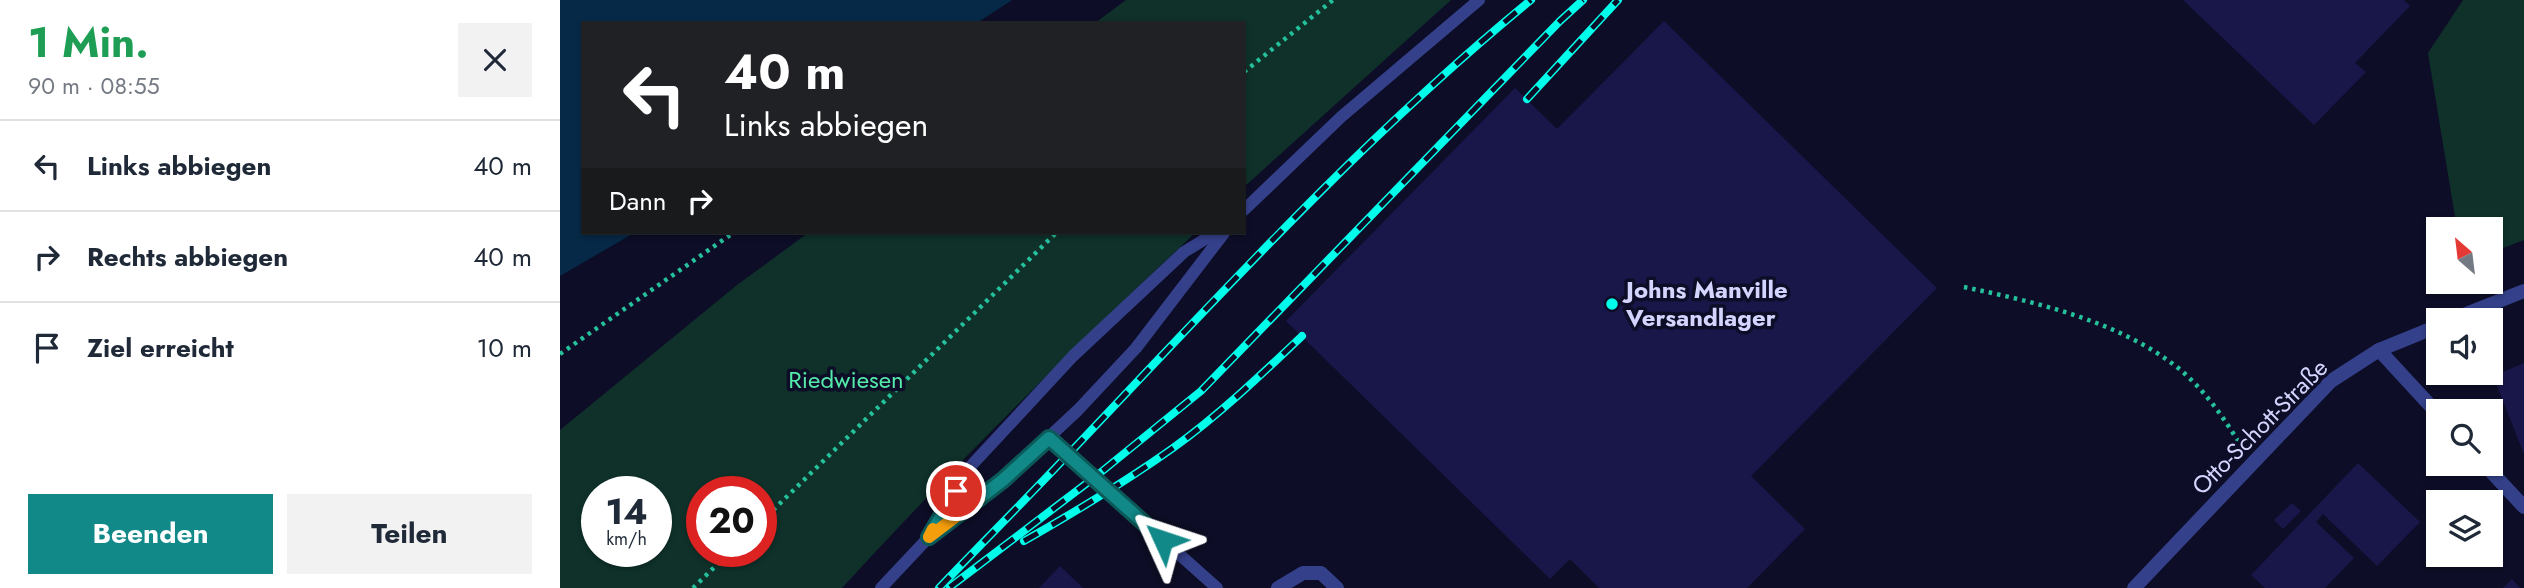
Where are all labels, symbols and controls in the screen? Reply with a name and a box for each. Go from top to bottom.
text: 1 Min. [28,12,149,73]
button: close [458,23,532,97]
text: 40 m [724,37,846,107]
icon: left [609,49,700,140]
text: 90 m · 08:55 [28,69,160,103]
text: Links abbiegen [724,102,928,148]
icon: left [28,147,66,185]
text: Links abbiegen [87,147,271,185]
text: 40 m [473,147,532,185]
text: Dann [609,182,667,220]
icon: right [681,182,719,220]
north arrow [2426,217,2502,294]
map controls [2426,217,2503,567]
icon: right [28,238,66,276]
text: Rechts abbiegen [87,238,288,276]
text: 40 m [473,238,532,276]
place label: Johns Manville Versandlager [1622,272,1788,335]
marker: Johns Manville Versandlager [1604,296,1620,312]
button: sound [2426,308,2503,385]
icon: arrive [28,329,66,367]
text: Ziel erreicht [87,329,234,367]
text: 10 m [477,329,532,367]
street label: Otto-Schott-Straße [2184,351,2336,503]
park label: Riedwiesen [788,362,904,397]
button: search [2426,399,2503,476]
pin [926,461,986,521]
icon: arrive [937,472,975,510]
speed limit sign: 20 [686,476,777,567]
text: 14 [605,487,648,537]
button: layers [2426,490,2503,567]
button: Beenden [28,494,273,574]
button: Teilen [287,494,532,574]
position arrow [1126,503,1200,577]
text: km/h [606,526,647,552]

